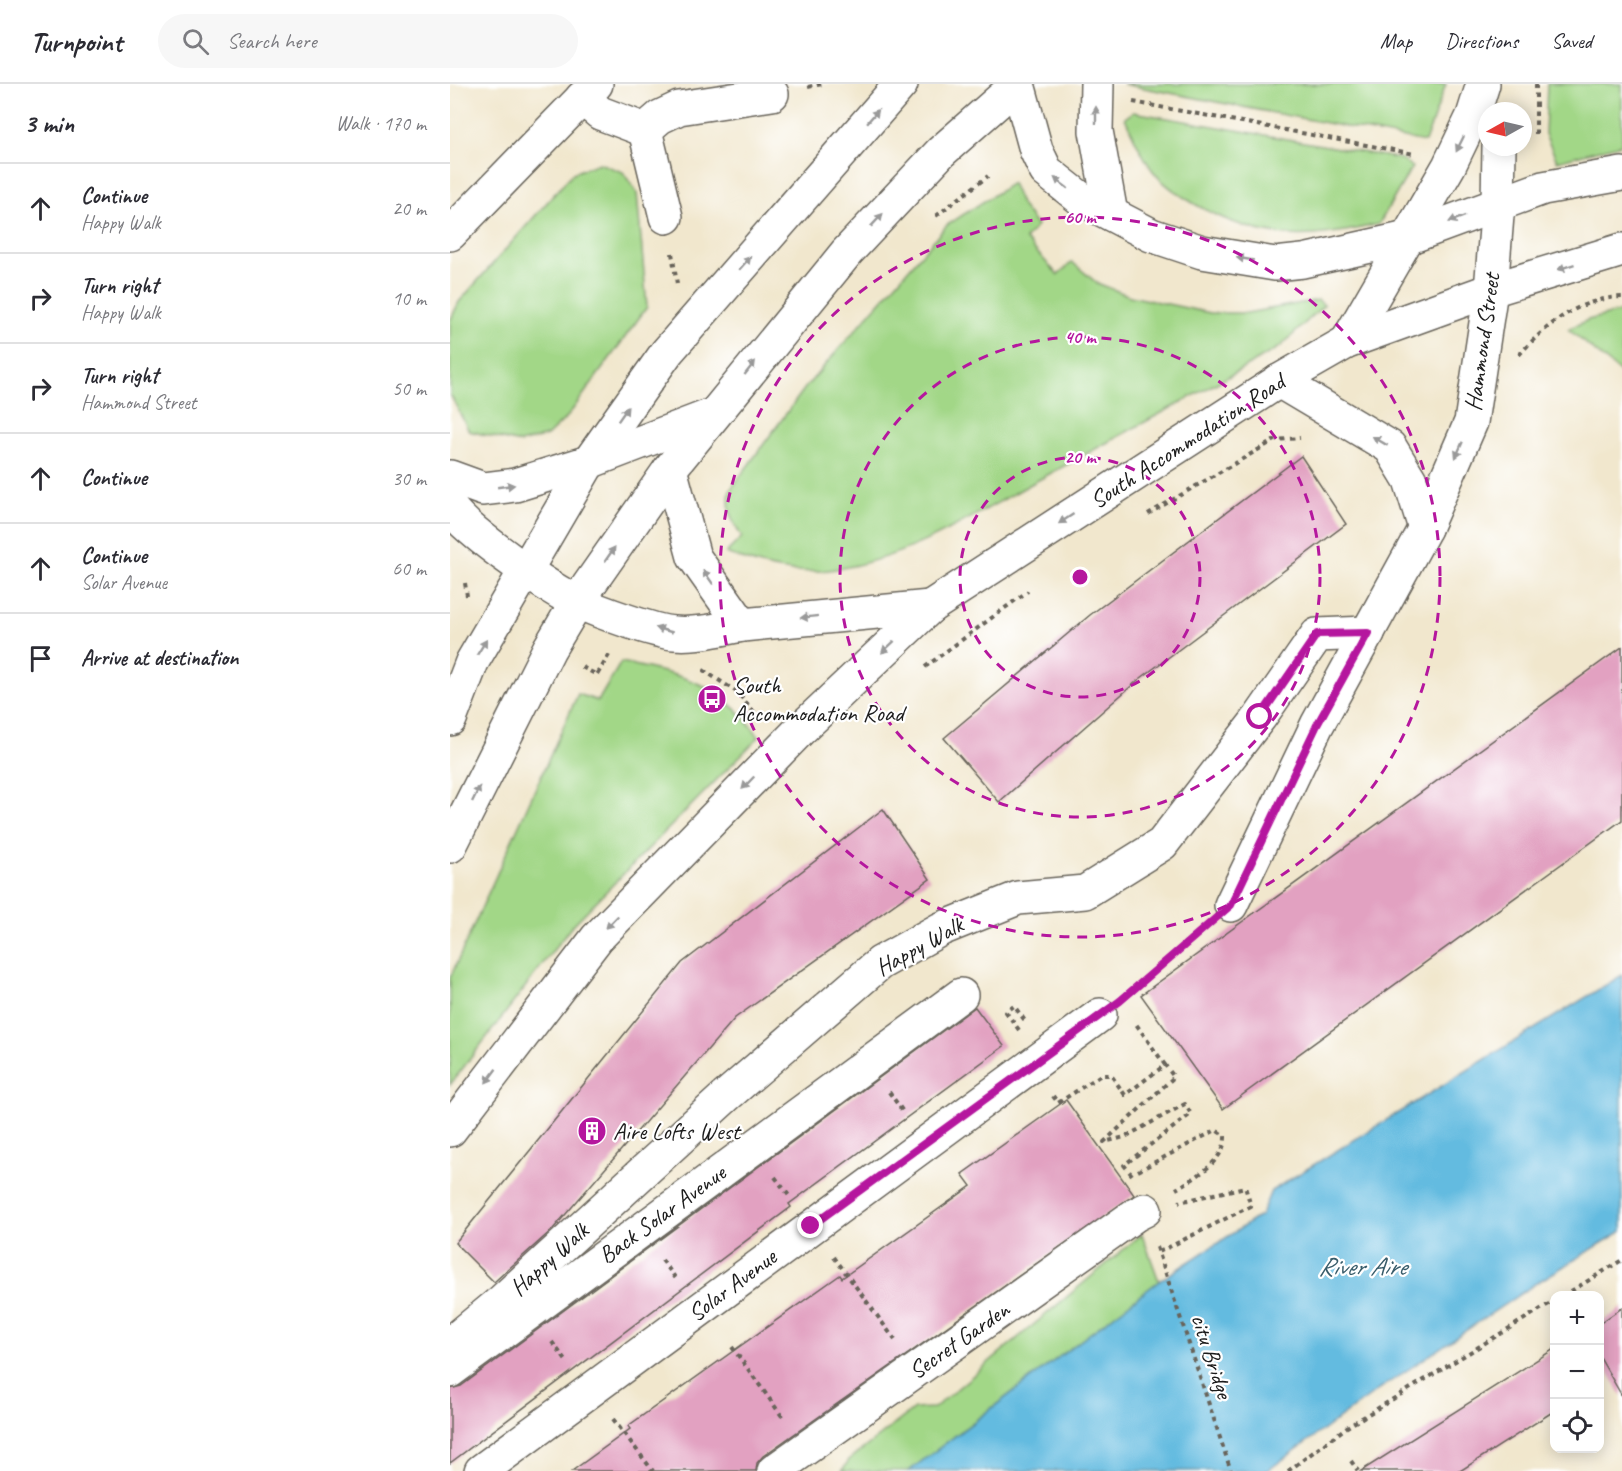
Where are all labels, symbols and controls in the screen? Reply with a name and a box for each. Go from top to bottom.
search box [158,14,578,68]
text: Turnpoint [30,24,122,59]
icon: search [179,25,212,58]
text: Search here [227,27,317,55]
text: Map [1380,28,1412,54]
text: Directions [1445,28,1518,54]
text: Saved [1551,28,1592,54]
north arrow [1478,102,1532,156]
one-way arrow [1091,106,1101,125]
text: 3 min [24,107,74,140]
one-way arrow [866,109,879,124]
text: Walk · 170 m [336,111,426,136]
one-way arrow [1456,136,1465,153]
one-way arrow [1054,178,1069,190]
text: Continue [81,182,147,210]
icon: ahead [24,192,57,225]
text: 20 m [392,196,426,221]
text: 60 m [1064,206,1097,228]
text: Happy Walk [81,210,161,235]
one-way arrow [870,213,884,228]
one-way arrow [1448,214,1466,224]
one-way arrow [1235,254,1254,263]
one-way arrow [738,255,752,270]
one-way arrow [1557,262,1575,272]
street label: Hammond Street [1458,269,1507,413]
text: Turn right [81,272,158,300]
icon: right [24,282,57,315]
text: 10 m [392,286,426,311]
text: Happy Walk [81,300,161,325]
text: 40 m [1065,326,1097,348]
one-way arrow [743,360,756,376]
text: Turn right [81,362,158,390]
street label: South Accommodation Road [1084,365,1293,515]
icon: right [24,372,57,405]
text: 50 m [392,376,426,401]
text: Hammond Street [81,390,196,415]
one-way arrow [617,407,629,423]
one-way arrow [1371,436,1388,446]
one-way arrow [1454,441,1464,459]
text: 20 m [1065,446,1097,468]
icon: ahead [24,462,57,495]
text: Continue [81,464,147,492]
text: 30 m [392,466,426,491]
one-way arrow [497,482,516,491]
one-way arrow [1058,513,1074,524]
text: Continue [81,542,147,570]
one-way arrow [604,546,615,562]
icon: ahead [24,552,57,585]
text: 60 m [392,556,426,581]
centre of rings [1070,567,1090,587]
one-way arrow [703,569,714,585]
text: Solar Avenue [81,570,167,595]
one-way arrow [800,613,819,622]
one-way arrow [655,625,673,635]
one-way arrow [476,639,487,655]
one-way arrow [881,640,896,653]
icon: arrive [24,642,57,675]
text: Arrive at destination [81,644,238,672]
place label: South Accommodation Road [733,670,907,728]
bus stop icon: South Accommodation Road [696,683,728,715]
route start [1246,703,1272,729]
one-way arrow [741,776,755,791]
one-way arrow [471,785,480,802]
street label: Happy Walk [870,909,970,982]
one-way arrow [605,915,619,929]
one-way arrow [486,1068,498,1083]
building icon: Aire Lofts West [576,1115,608,1147]
place label: Aire Lofts West [613,1116,742,1146]
street label: Back Solar Avenue [593,1157,733,1270]
route end [797,1212,823,1238]
street label: Happy Walk [503,1214,596,1302]
street label: Solar Avenue [682,1241,784,1328]
water label: River Aire [1318,1250,1410,1283]
map controls [1550,1291,1604,1453]
button: + [1550,1291,1604,1345]
street label: Secret Garden [903,1294,1016,1386]
street label: citu Bridge [1184,1310,1240,1404]
button: − [1550,1345,1604,1399]
button: locate [1550,1399,1604,1453]

